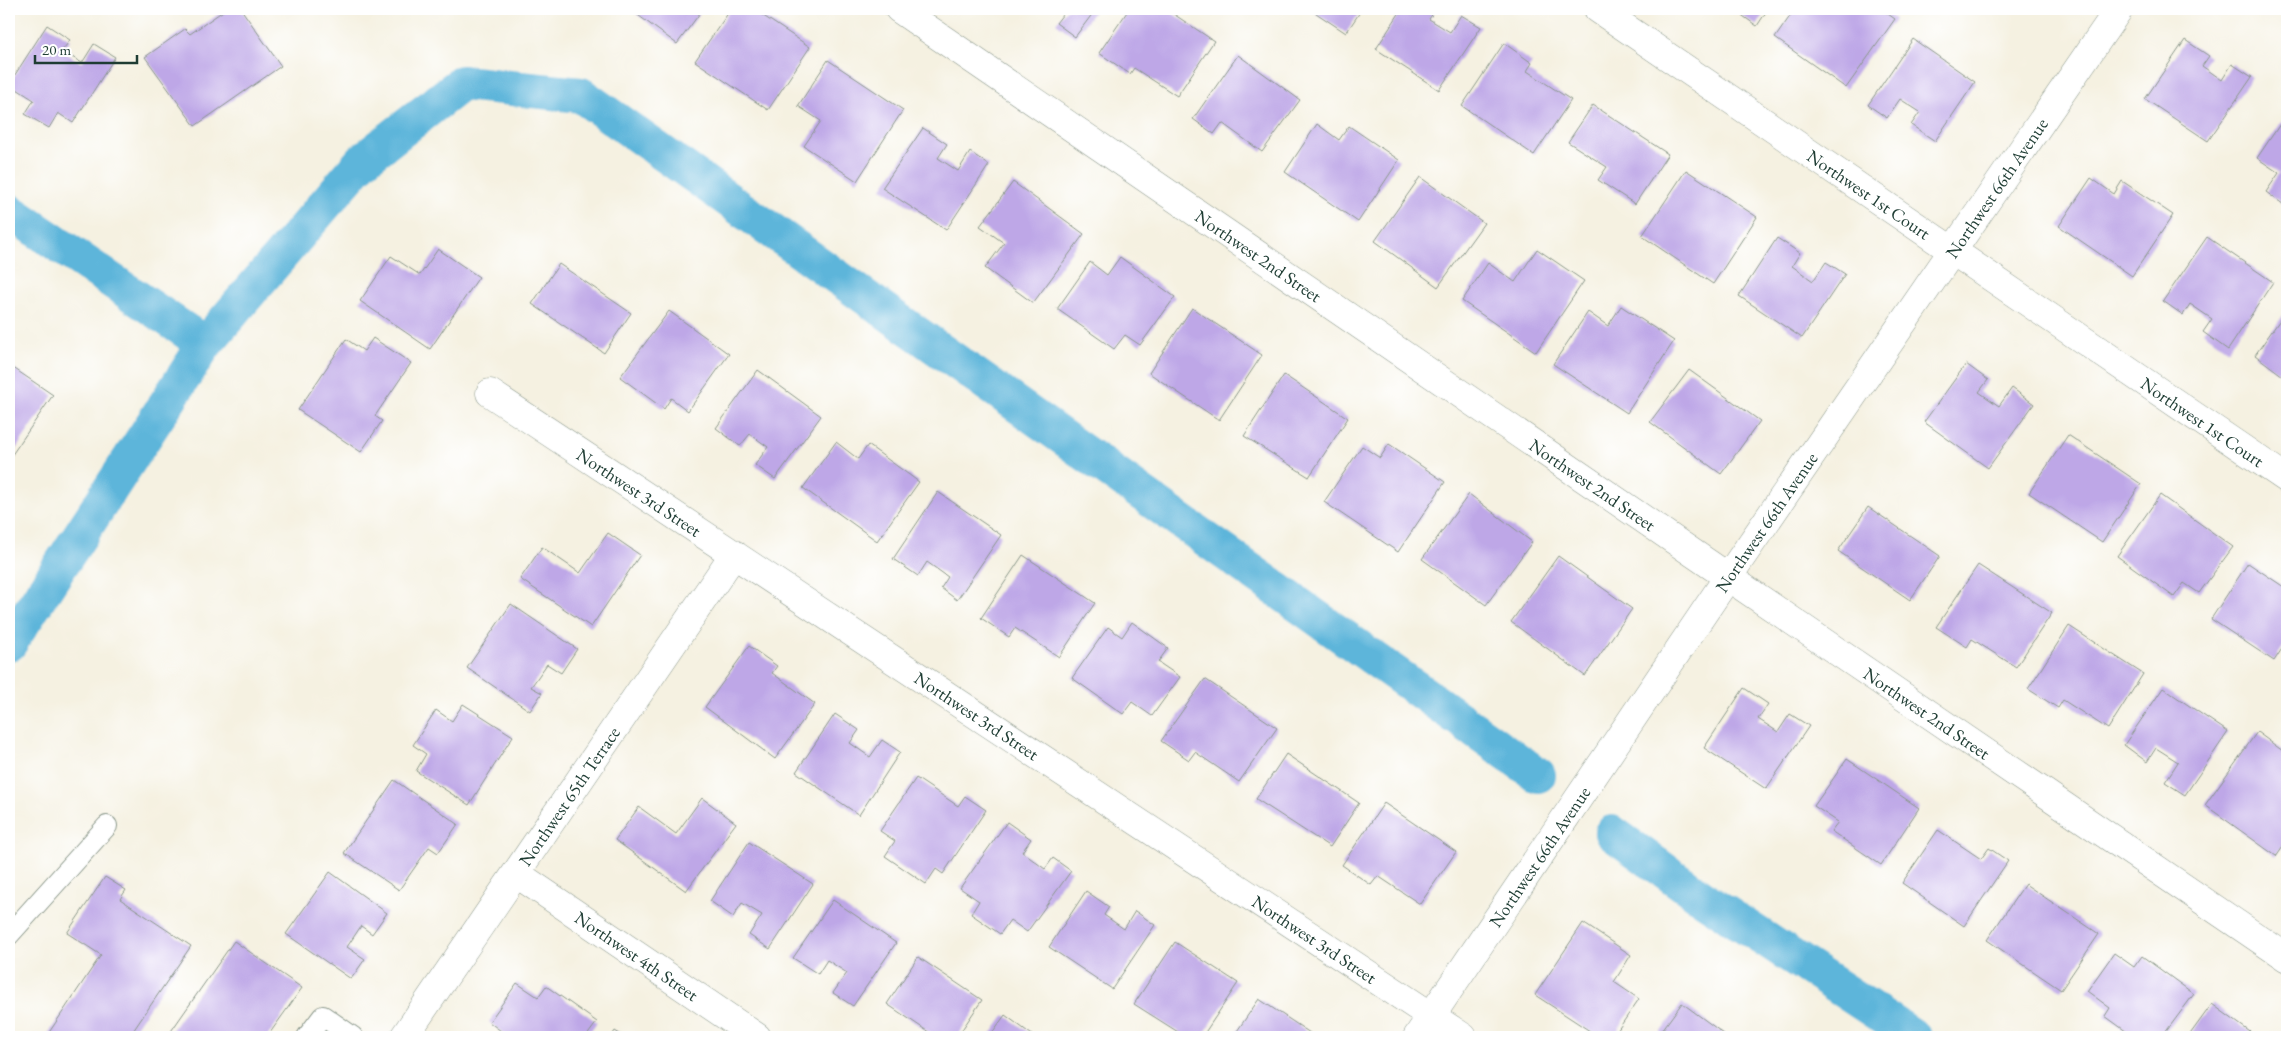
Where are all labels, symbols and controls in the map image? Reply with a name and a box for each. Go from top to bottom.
scale bar [35,32,138,64]
text: 20 m [42,40,71,59]
street label: Northwest 66th Avenue [1940,113,2052,262]
street label: Northwest 1st Court [1803,144,1935,244]
street label: Northwest 2nd Street [1191,204,1327,307]
street label: Northwest 1st Court [2137,371,2269,472]
street label: Northwest 2nd Street [1525,433,1661,536]
street label: Northwest 3rd Street [573,442,706,541]
street label: Northwest 66th Avenue [1710,447,1822,597]
street label: Northwest 2nd Street [1860,662,1995,764]
street label: Northwest 3rd Street [910,666,1044,765]
street label: Northwest 65th Terrace [513,722,624,870]
street label: Northwest 66th Avenue [1483,782,1595,931]
street label: Northwest 3rd Street [1248,889,1382,989]
street label: Northwest 4th Street [571,905,703,1006]

